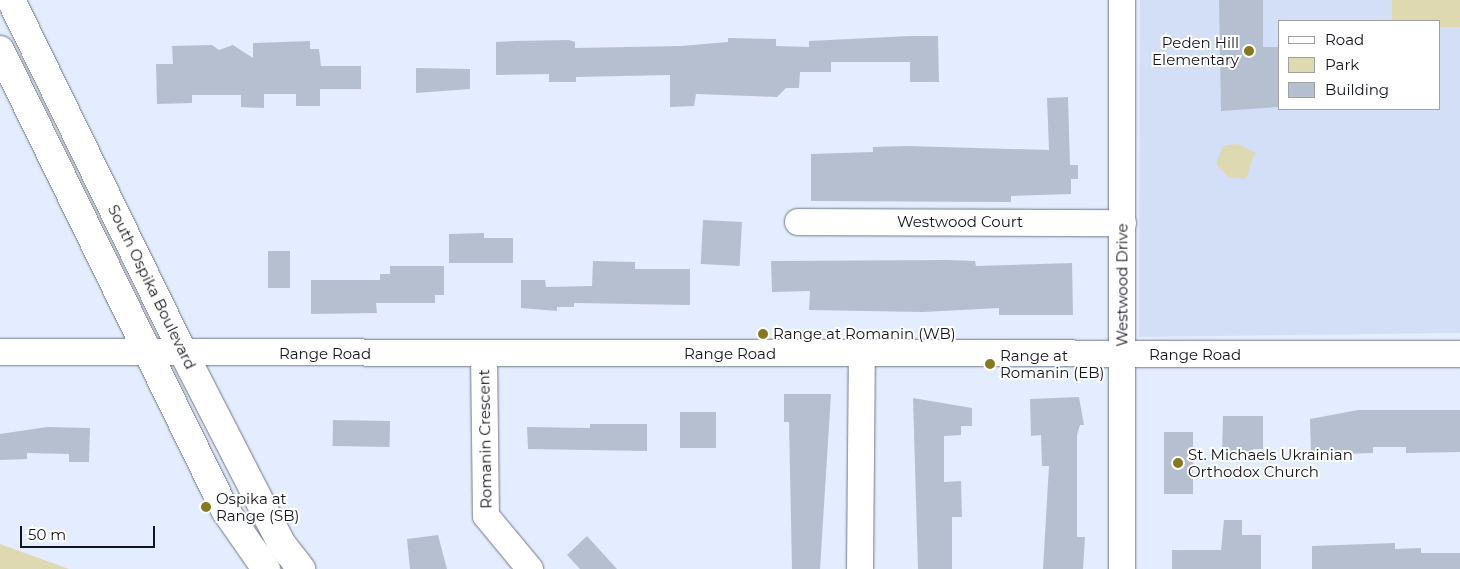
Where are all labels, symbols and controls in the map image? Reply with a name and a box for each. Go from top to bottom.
legend [1278,20,1440,110]
text: Road [1325,30,1364,49]
place label: Peden Hill Elementary [1152,33,1239,68]
marker: Peden Hill Elementary [1243,45,1255,57]
text: Park [1325,55,1359,74]
text: Building [1325,80,1389,99]
street label: South Ospika Boulevard [104,202,200,372]
street label: Westwood Court [897,213,1023,231]
street label: Westwood Drive [1113,223,1131,347]
place label: Range at Romanin (WB) [773,325,956,343]
marker: Range at Romanin (WB) [757,328,769,340]
street label: Range Road [279,345,371,363]
street label: Range Road [684,345,776,363]
place label: Range at Romanin (EB) [1000,346,1104,381]
street label: Range Road [1149,346,1241,364]
marker: Range at Romanin (EB) [984,358,996,370]
street label: Romanin Crescent [475,369,495,509]
place label: St. Michaels Ukrainian Orthodox Church [1188,445,1353,480]
marker: St. Michaels Ukrainian Orthodox Church [1172,457,1184,469]
place label: Ospika at Range (SB) [216,489,299,524]
marker: Ospika at Range (SB) [200,501,212,513]
scale bar [22,516,158,548]
text: 50 m [28,525,66,544]

